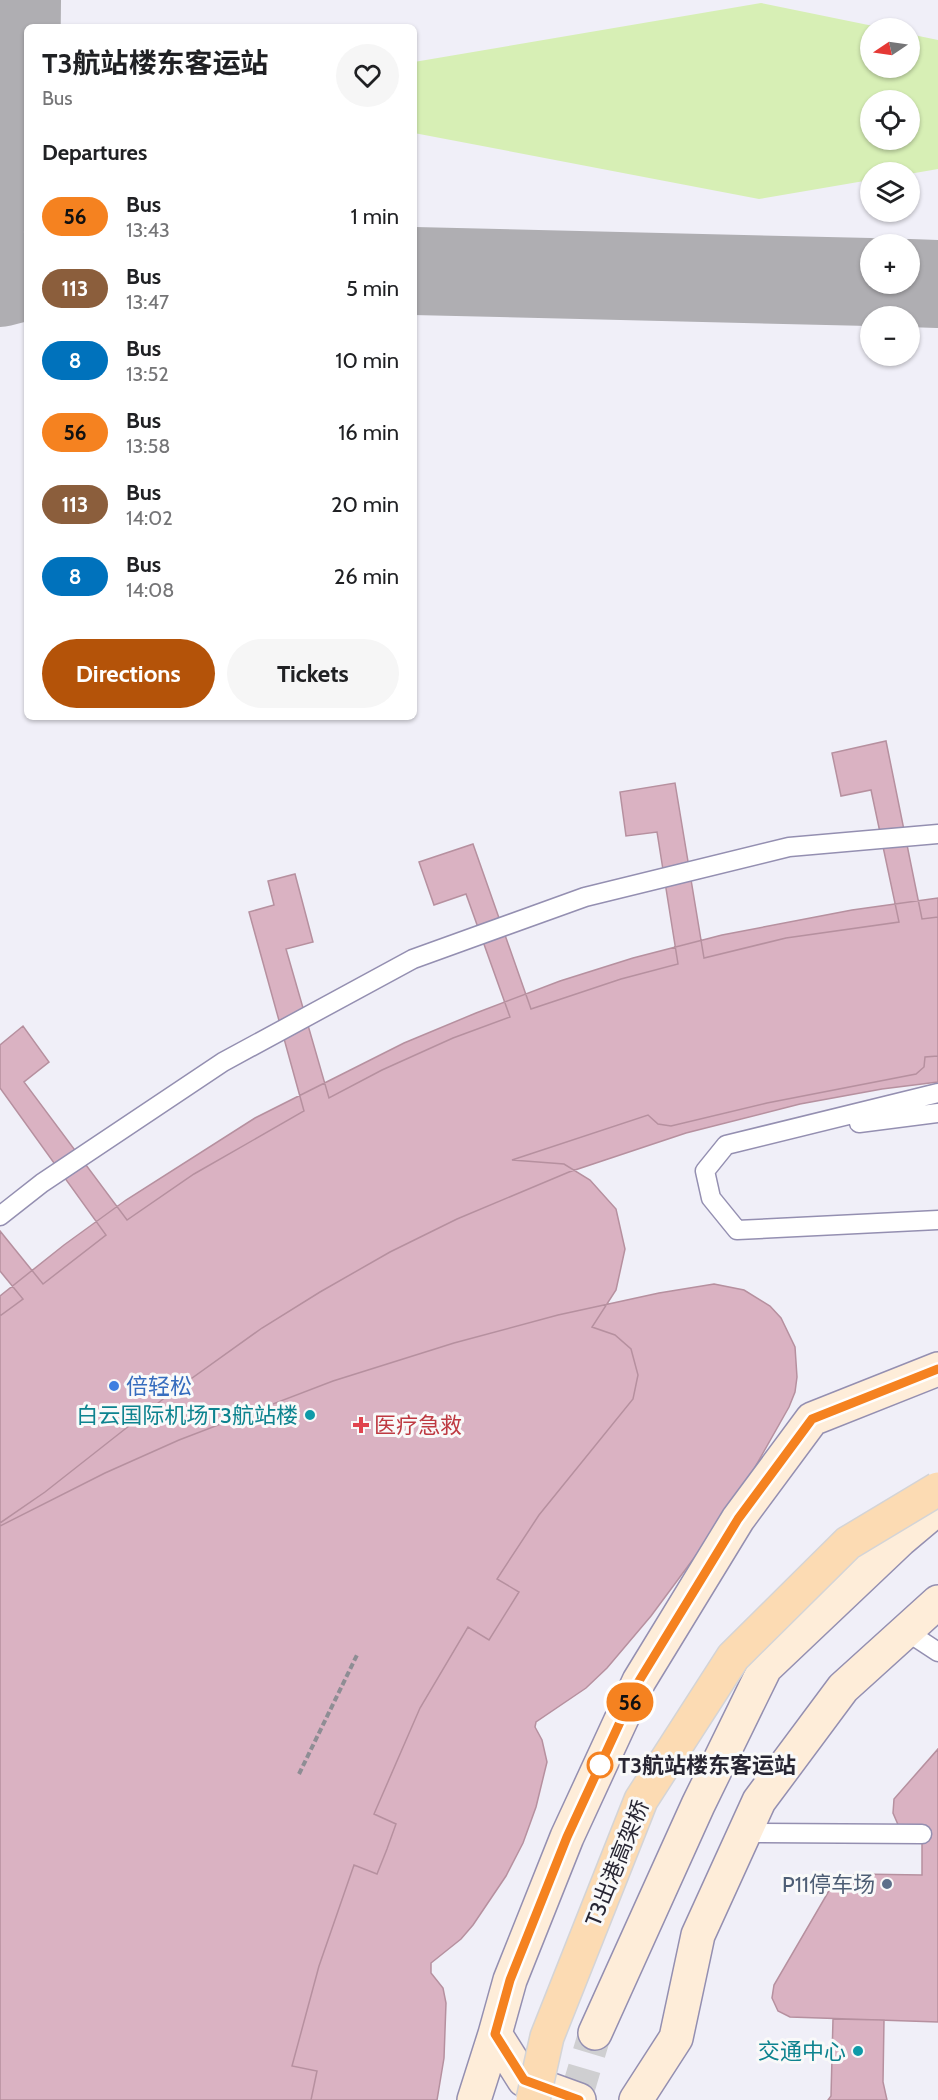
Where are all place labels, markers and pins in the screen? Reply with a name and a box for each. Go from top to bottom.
place label: 倍轻松 [126,1373,192,1400]
marker: 倍轻松 [107,1379,121,1393]
place label: 白云国际机场T3航站楼 [76,1402,298,1429]
marker: 白云国际机场T3航站楼 [303,1408,317,1422]
place label: 医疗急救 [374,1412,462,1439]
marker: 医疗急救 [352,1416,370,1434]
marker: T3航站楼东客运站 [587,1752,613,1778]
place label: T3航站楼东客运站 [618,1752,796,1779]
place label: P11停车场 [782,1871,875,1898]
marker: P11停车场 [880,1877,894,1891]
place label: 交通中心 [758,2038,846,2065]
marker: 交通中心 [851,2044,865,2058]

